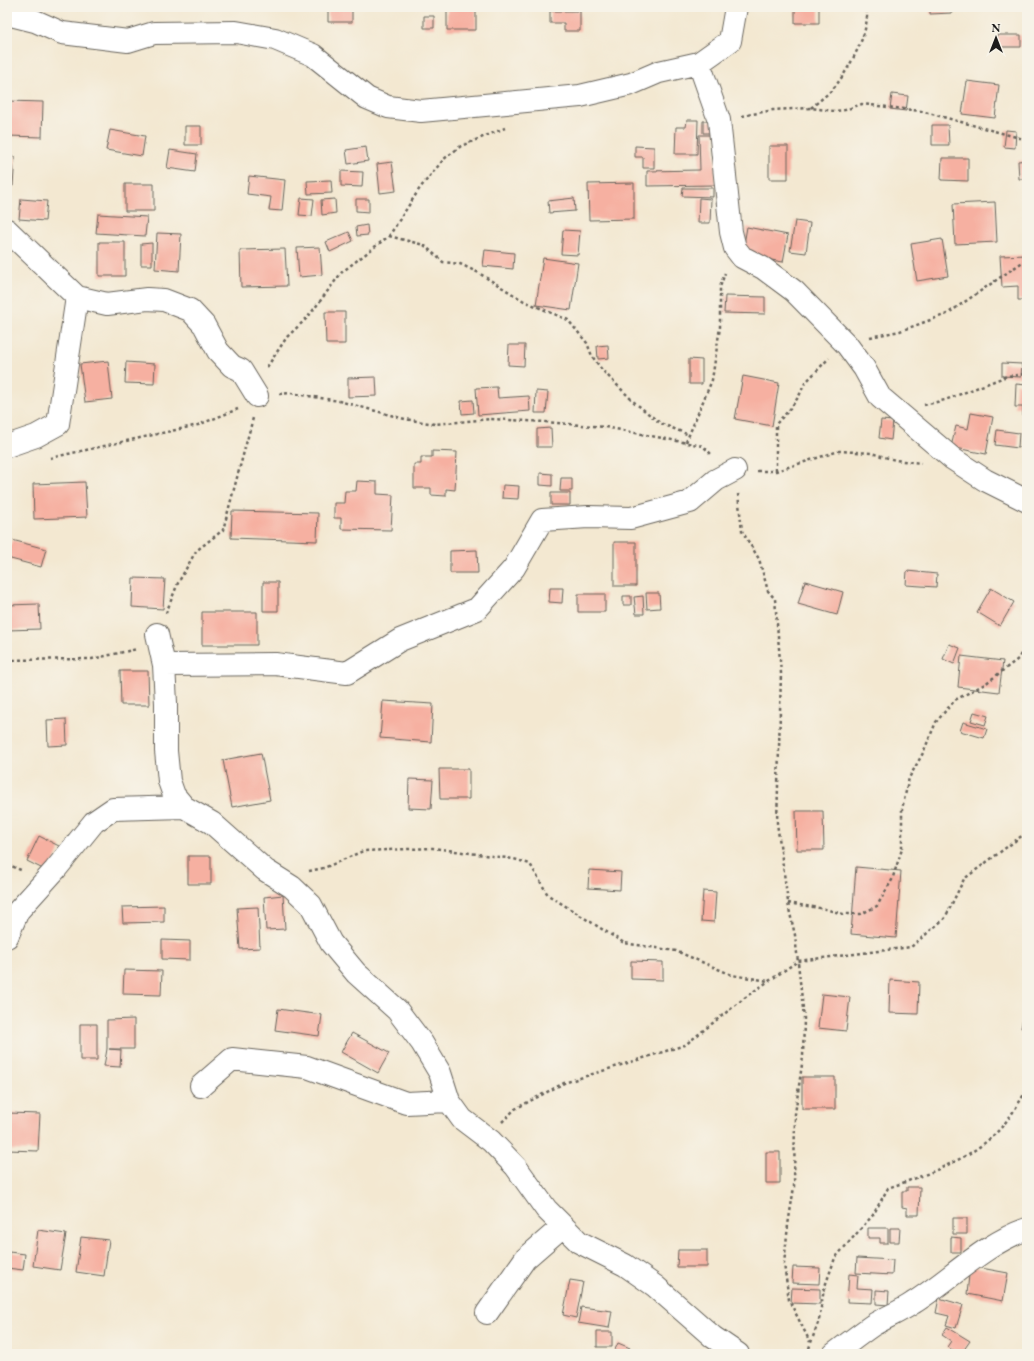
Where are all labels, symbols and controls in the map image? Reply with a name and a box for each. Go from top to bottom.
north arrow [976,18,1016,58]
text: N [992,21,1001,35]

